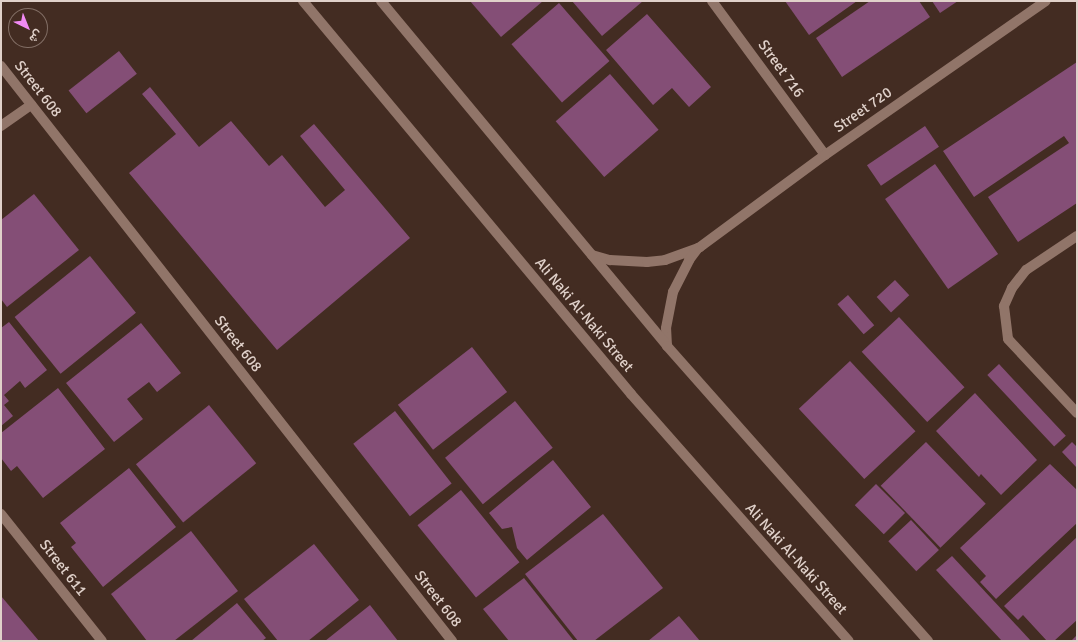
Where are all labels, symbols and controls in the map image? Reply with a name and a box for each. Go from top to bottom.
north arrow [8,8,48,48]
text: ش [27,27,45,46]
street label: Street 716 [754,37,808,101]
street label: Street 608 [10,57,66,121]
street label: Street 720 [831,84,895,136]
street label: Ali Naki Al-Naki Street [531,254,637,376]
street label: Street 608 [210,312,266,376]
street label: Ali Naki Al-Naki Street [741,500,851,618]
street label: Street 611 [35,536,91,600]
street label: Street 608 [410,567,466,631]

